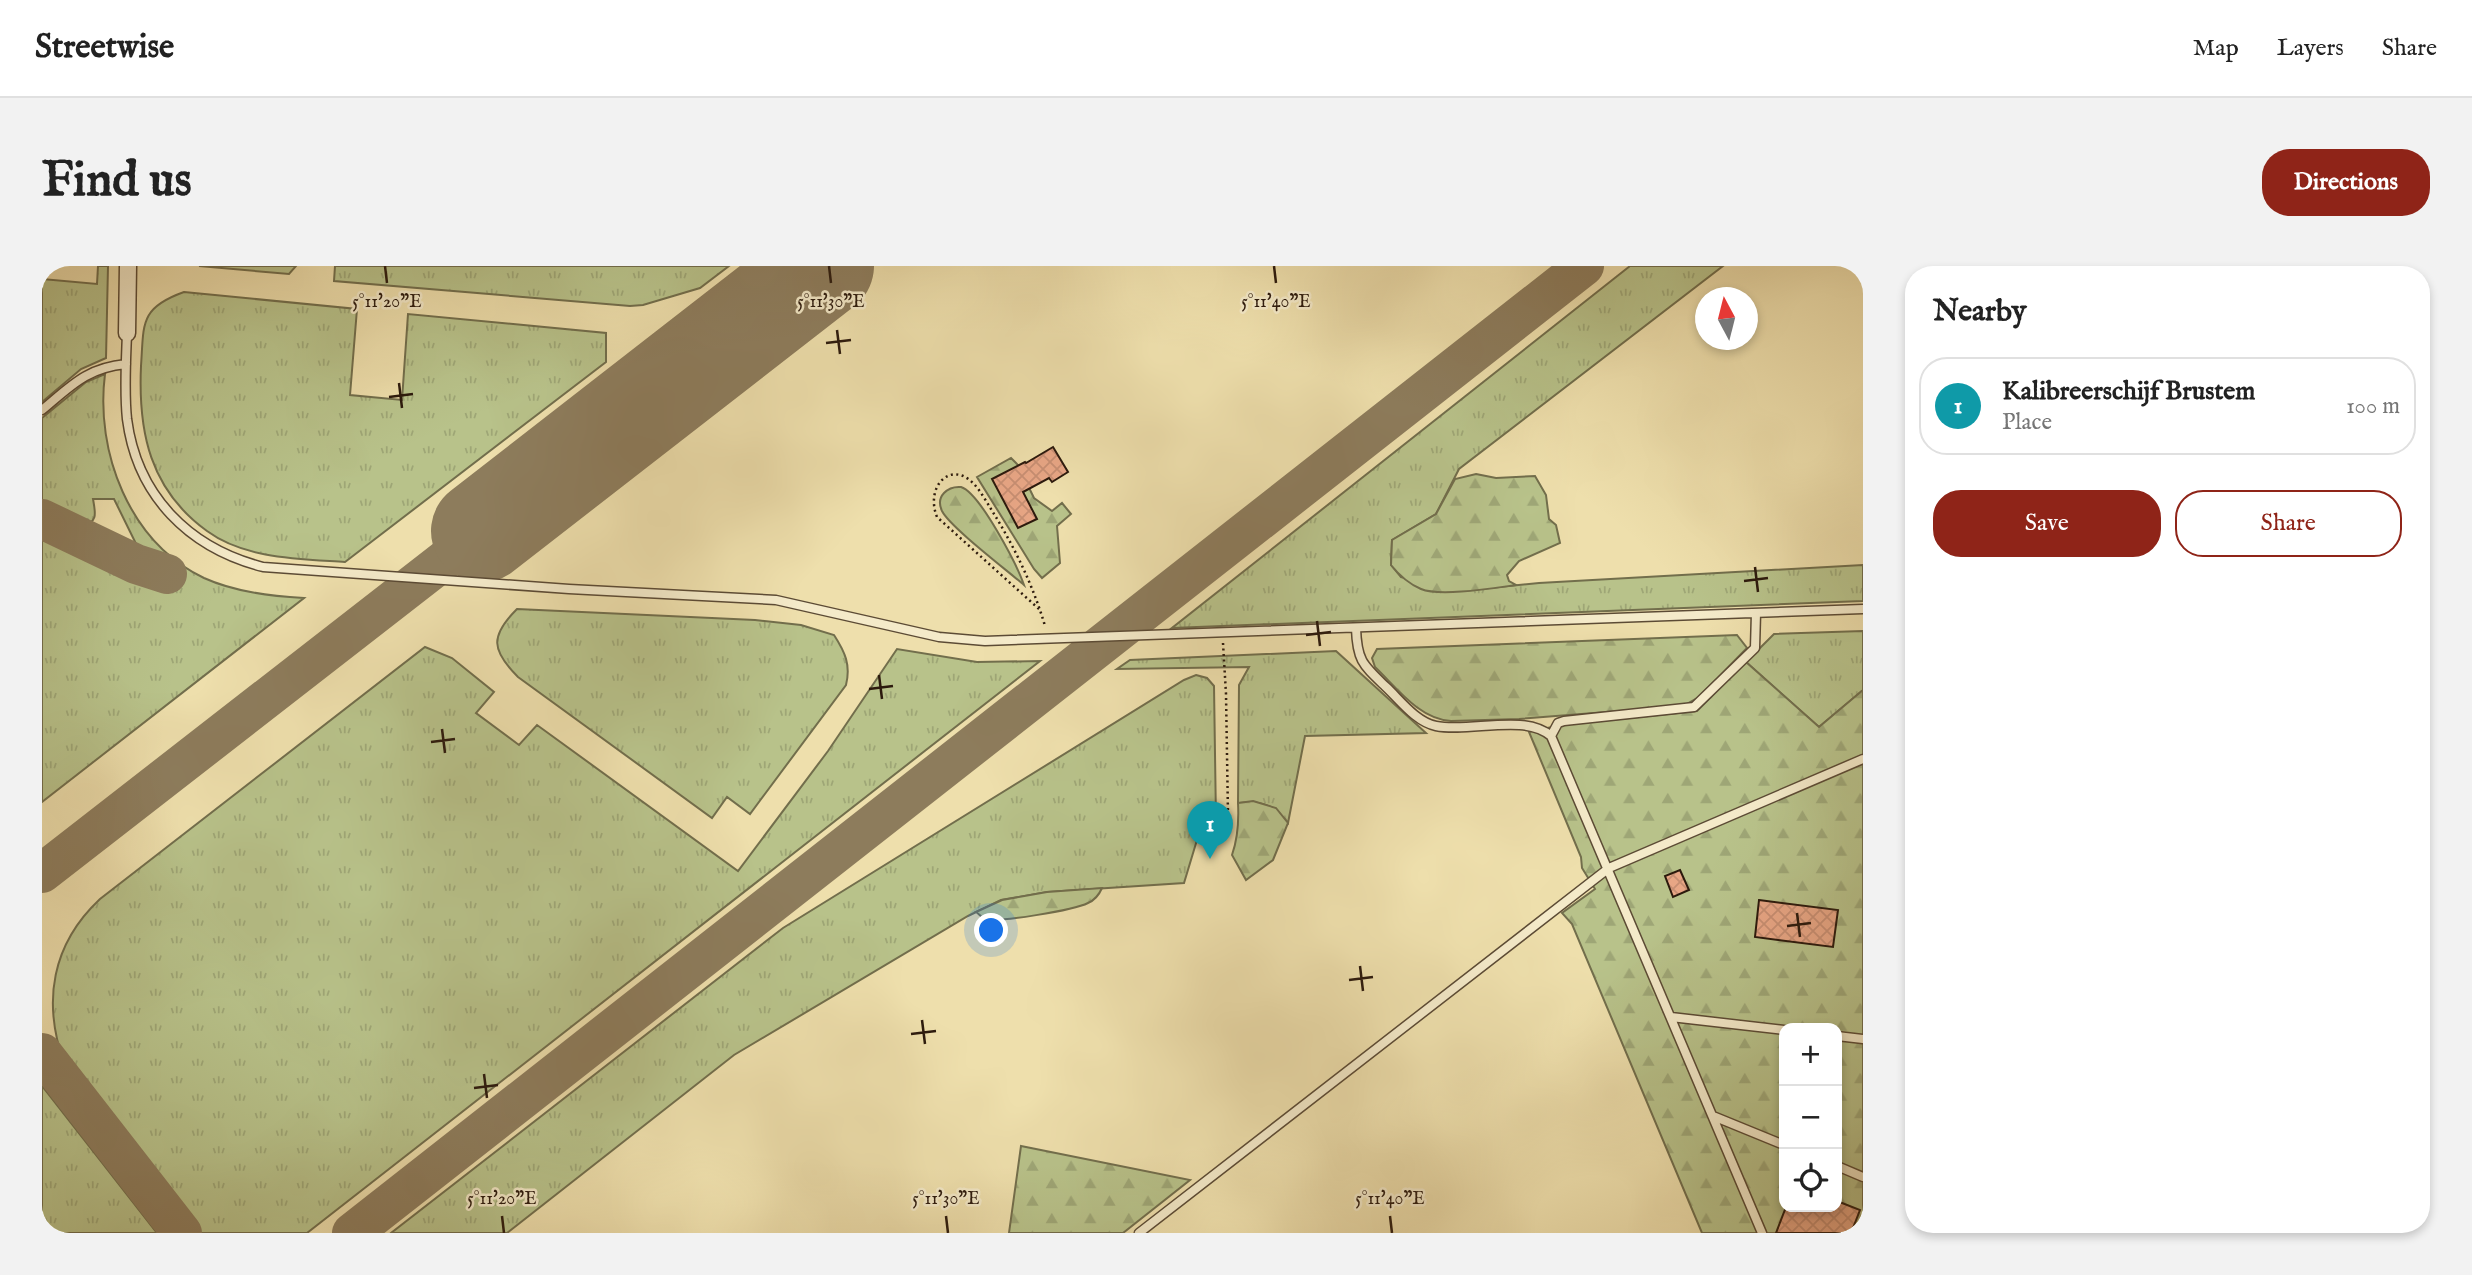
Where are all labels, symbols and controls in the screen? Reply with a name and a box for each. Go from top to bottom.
text: Streetwise [35,27,174,69]
text: Map [2193,33,2239,64]
text: Layers [2277,33,2344,64]
text: Share [2382,33,2437,64]
button: Directions [2262,149,2430,216]
text: Find us [42,151,192,213]
north arrow [1695,287,1758,350]
text: 5°11'20"E [352,291,422,314]
text: 5°11'30"E [797,291,865,314]
text: 5°11'40"E [1241,291,1311,314]
text: Nearby [1933,293,2026,331]
text: Kalibreerschijf Brustem [2002,375,2255,408]
text: 1 [1954,392,1962,421]
text: 100 m [2346,392,2400,421]
text: Place [2002,408,2052,437]
button: Save [1933,490,2161,557]
button: Share [2175,490,2402,557]
pin: 1 [1187,801,1233,859]
your location [974,913,1008,947]
map controls [1779,1023,1842,1212]
button: + [1779,1023,1842,1086]
button: − [1779,1086,1842,1149]
button: locate [1779,1149,1842,1212]
text: 5°11'20"E [467,1188,537,1211]
text: 5°11'30"E [912,1188,980,1211]
text: 5°11'40"E [1355,1188,1425,1211]

